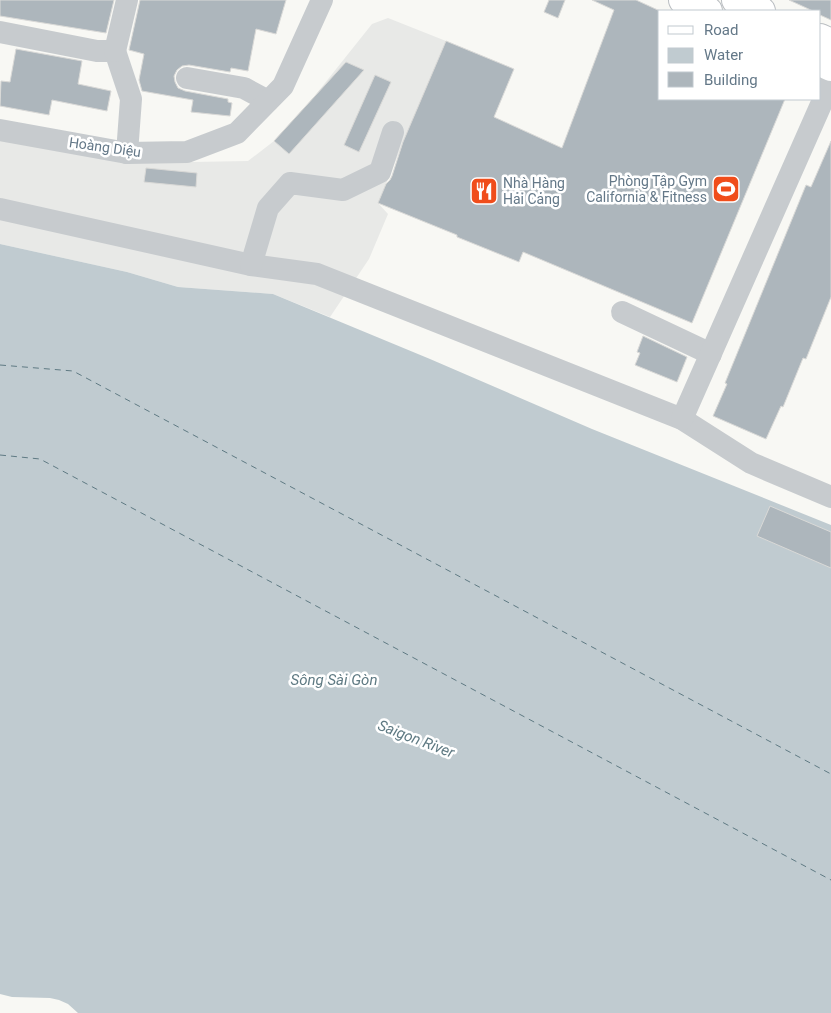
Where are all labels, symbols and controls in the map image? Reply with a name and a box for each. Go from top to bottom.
legend [658,10,821,100]
text: Road [704,21,738,39]
text: Water [704,46,743,64]
text: Building [704,71,758,89]
street label: Hoàng Diệu [68,134,142,160]
place label: Phòng Tập Gym California & Fitness [586,173,707,205]
sports icon: Phòng Tập Gym California & Fitness [711,174,741,204]
place label: Nhà Hàng Hải Cảng [503,175,565,207]
restaurant icon: Nhà Hàng Hải Cảng [469,176,499,206]
water label: Sông Sài Gòn [291,671,377,689]
water label: Saigon River [375,716,458,762]

